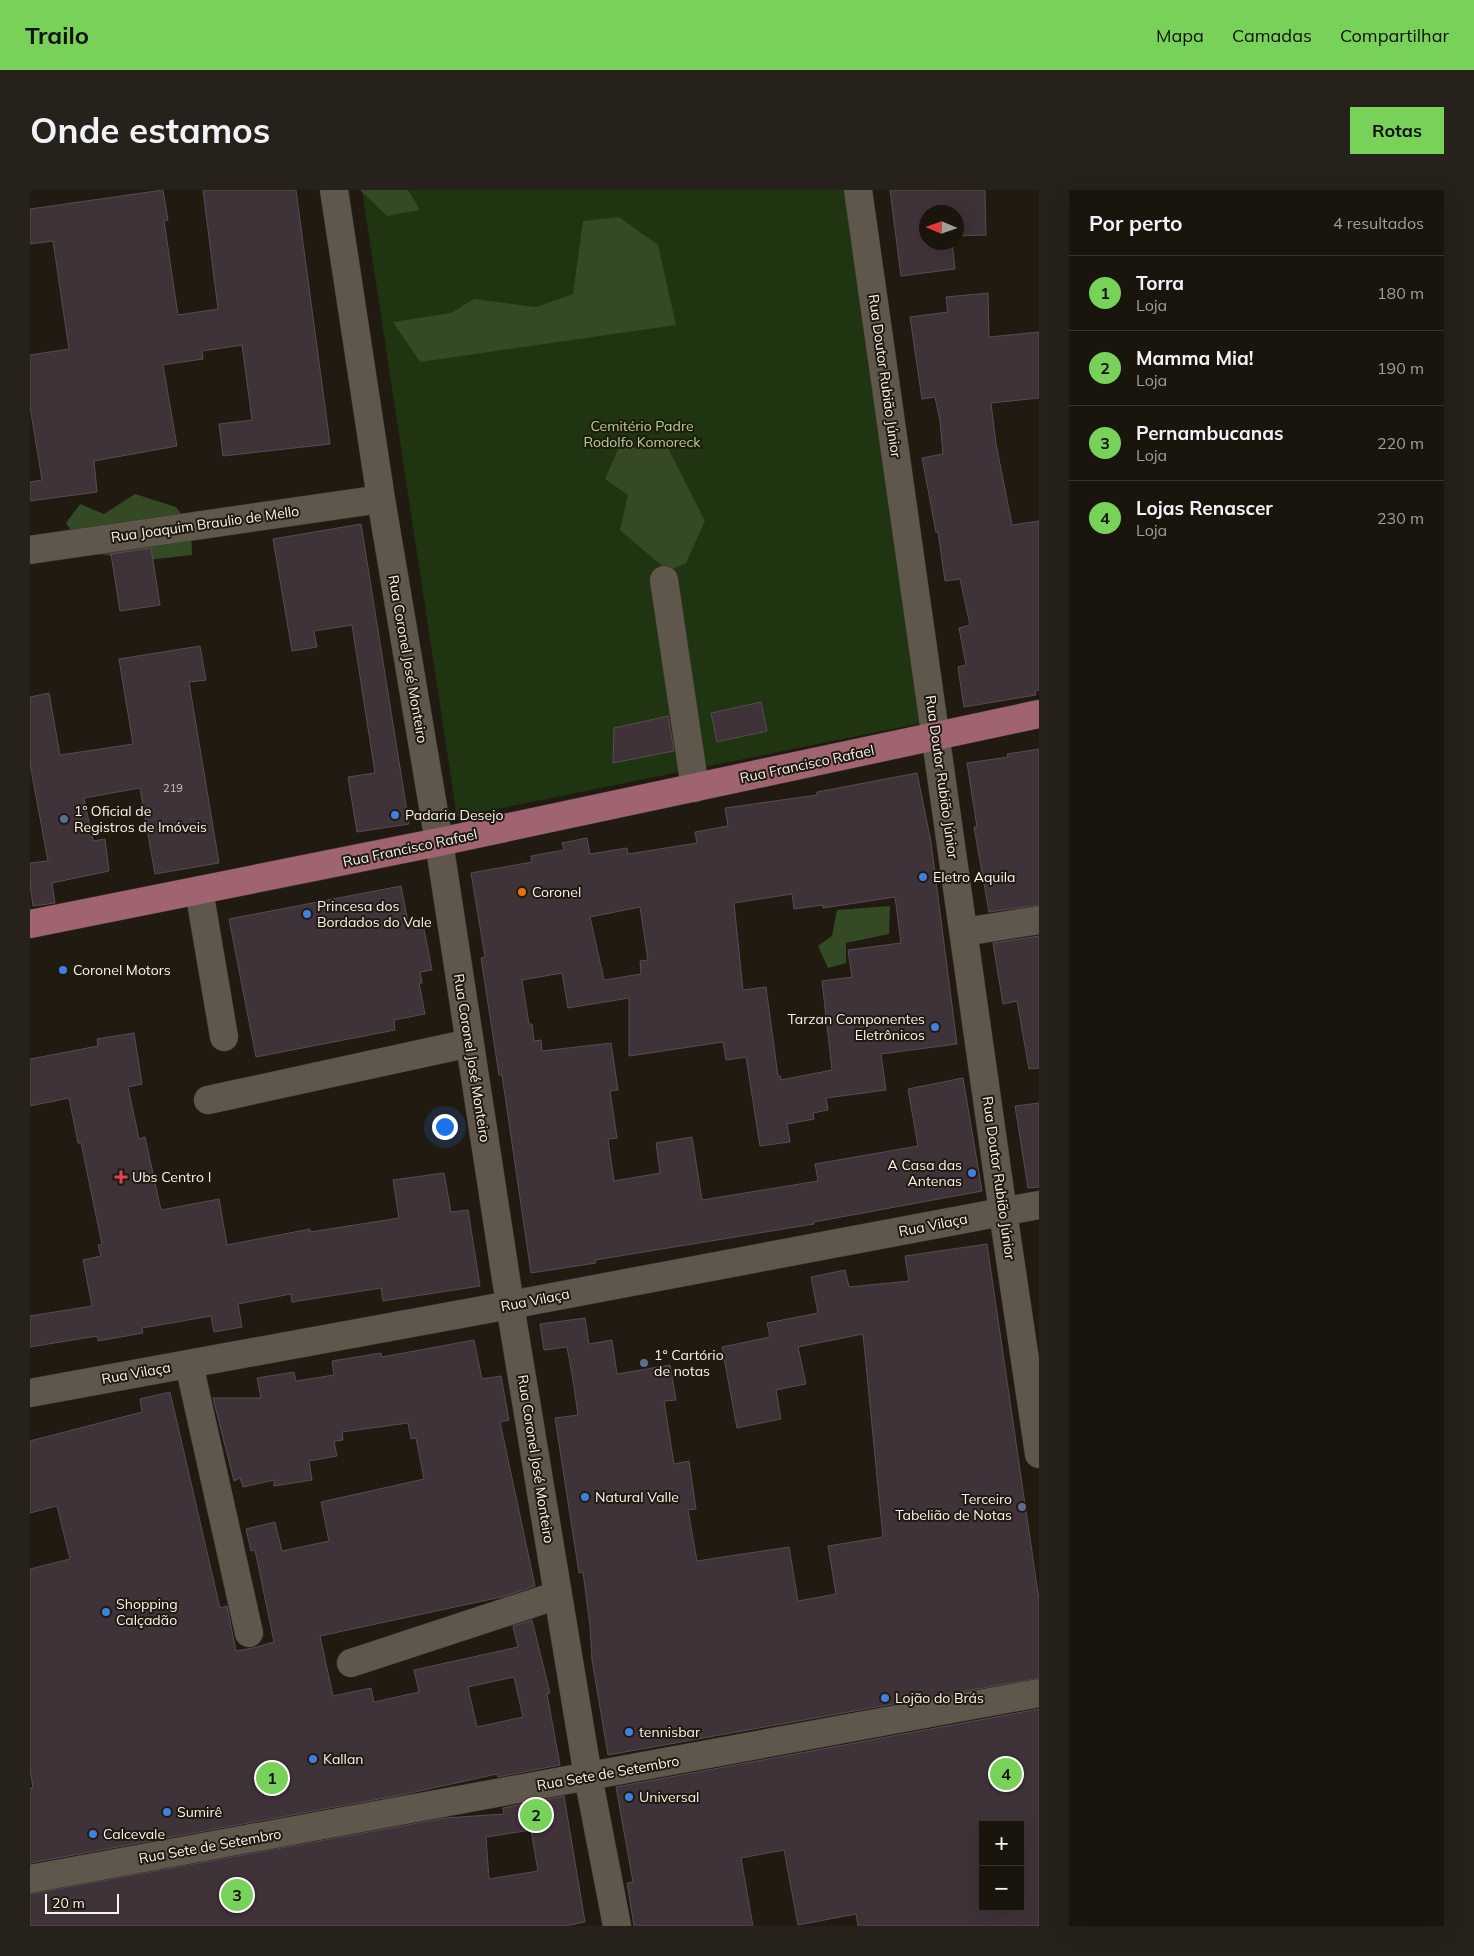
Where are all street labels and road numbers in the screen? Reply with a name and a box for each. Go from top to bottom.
street label: Rua Doutor Rubião Júnior [865,293,906,460]
street label: Rua Joaquim Braulio de Mello [110,502,300,546]
street label: Rua Coronel José Monteiro [384,573,432,745]
street label: Rua Doutor Rubião Júnior [922,694,963,861]
street label: Rua Francisco Rafael [738,741,876,787]
street label: Rua Francisco Rafael [341,825,479,871]
street label: Rua Coronel José Monteiro [450,972,494,1144]
street label: Rua Doutor Rubião Júnior [979,1095,1020,1262]
street label: Rua Vilaça [897,1209,969,1241]
street label: Rua Vilaça [499,1284,571,1316]
street label: Rua Vilaça [100,1358,172,1388]
street label: Rua Coronel José Monteiro [514,1373,558,1545]
street label: Rua Sete de Setembro [535,1752,681,1794]
street label: Rua Sete de Setembro [137,1825,283,1867]

